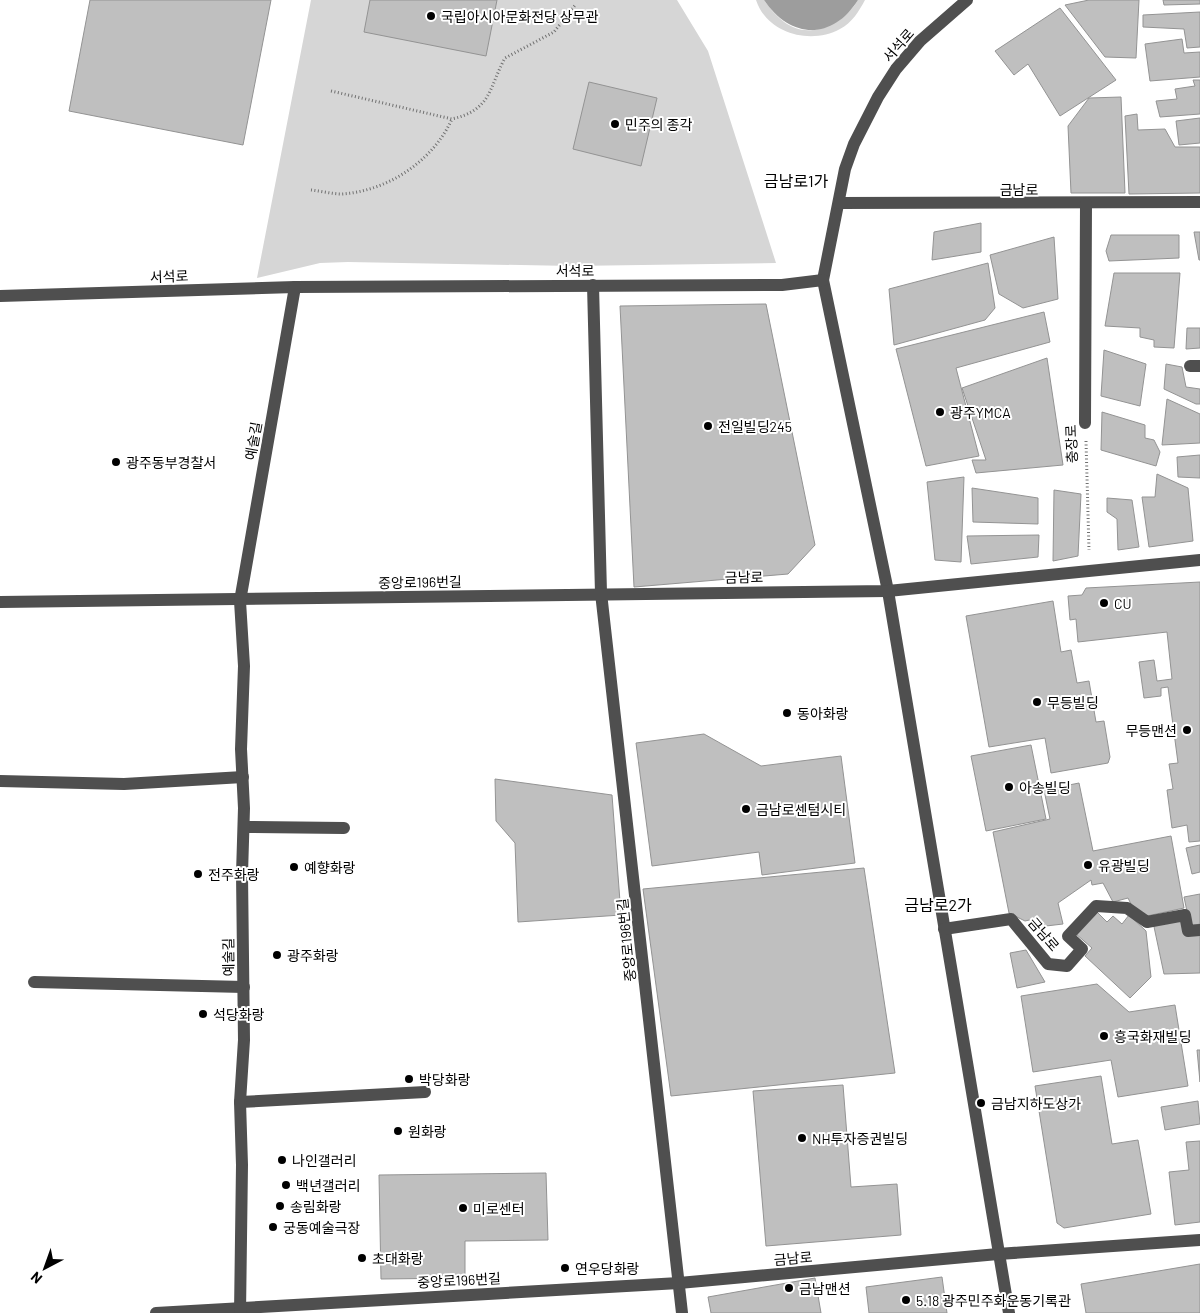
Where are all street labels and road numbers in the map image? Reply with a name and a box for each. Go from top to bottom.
street label: 서석로 [879,25,917,65]
street label: 금남로 [1000,181,1038,198]
street label: 서석로 [556,262,594,279]
street label: 서석로 [149,267,189,285]
street label: 예술길 [241,420,265,462]
street label: 충장로 [1062,424,1080,464]
street label: 금남로 [725,568,764,586]
street label: 중앙로196번길 [378,573,462,591]
street label: 중앙로196번길 [613,897,639,983]
street label: 금남로 [1025,914,1063,954]
street label: 예술길 [219,938,237,976]
street label: 금남로 [773,1248,813,1268]
street label: 중앙로196번길 [417,1269,501,1291]

